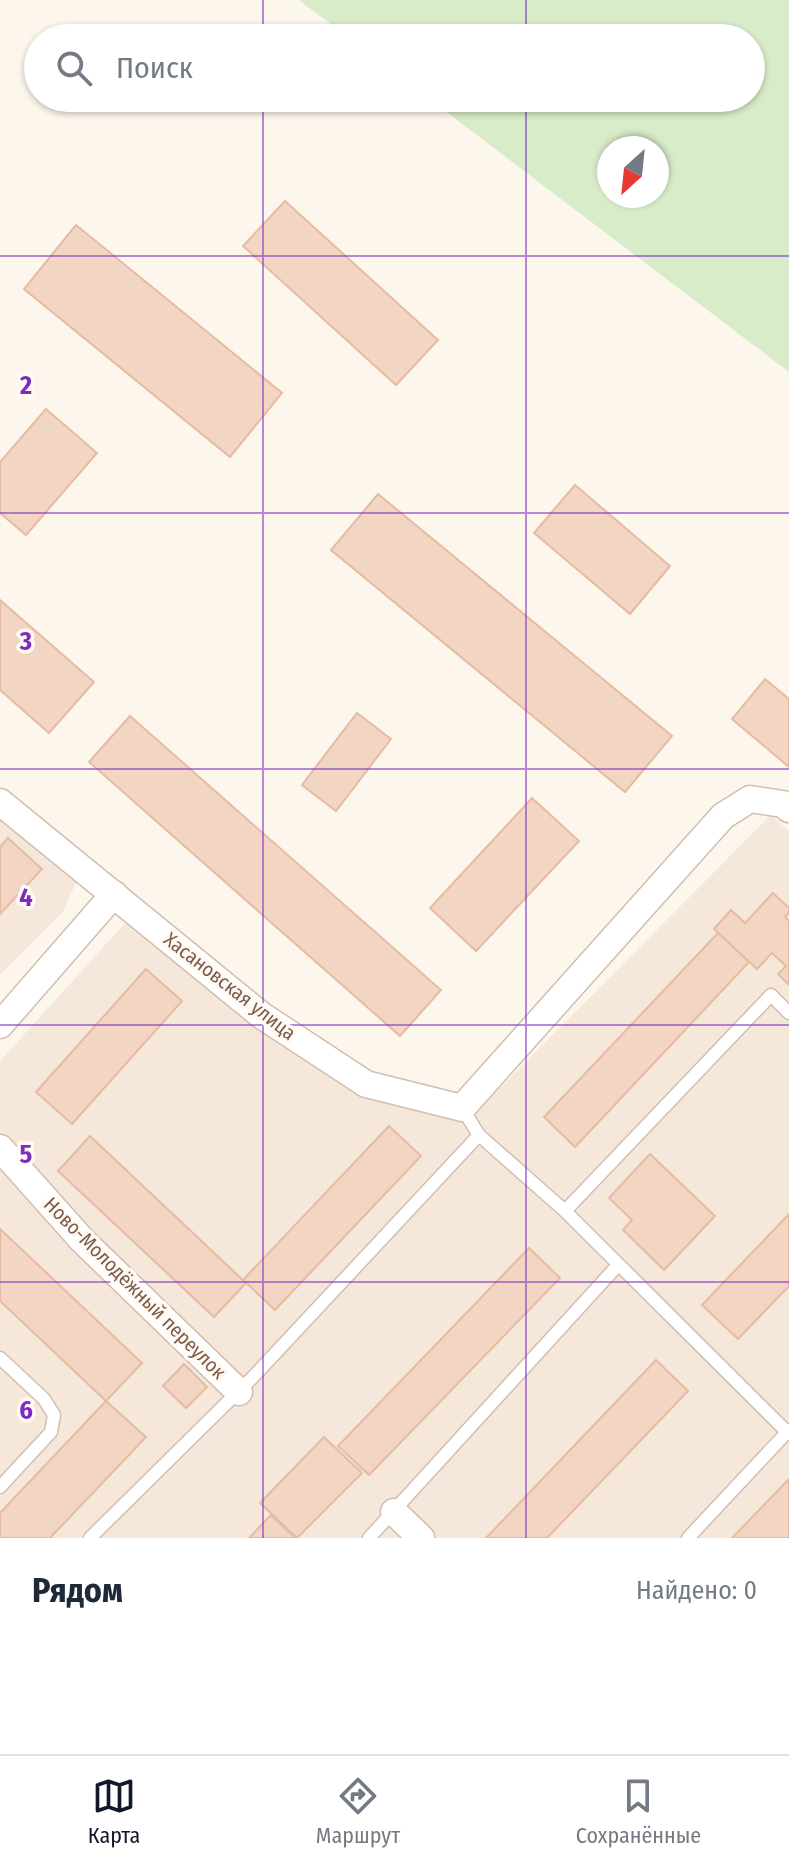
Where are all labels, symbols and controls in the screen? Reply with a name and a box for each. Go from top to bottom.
search box [24,24,765,112]
icon: search [52,46,96,90]
text: Поиск [116,50,193,86]
north arrow [597,136,669,208]
text: 2 [19,370,32,401]
text: 3 [19,626,32,657]
text: 4 [19,882,33,913]
street label: Хасановская улица [159,927,301,1045]
text: 5 [20,1139,33,1170]
street label: Ново-Молодёжный переулок [39,1192,231,1384]
text: 6 [19,1395,33,1426]
text: Рядом [32,1570,123,1611]
text: Найдено: 0 [636,1575,757,1606]
tab: Карта [88,1774,140,1849]
tab: Маршрут [316,1774,400,1849]
tab: Сохранённые [576,1774,701,1849]

